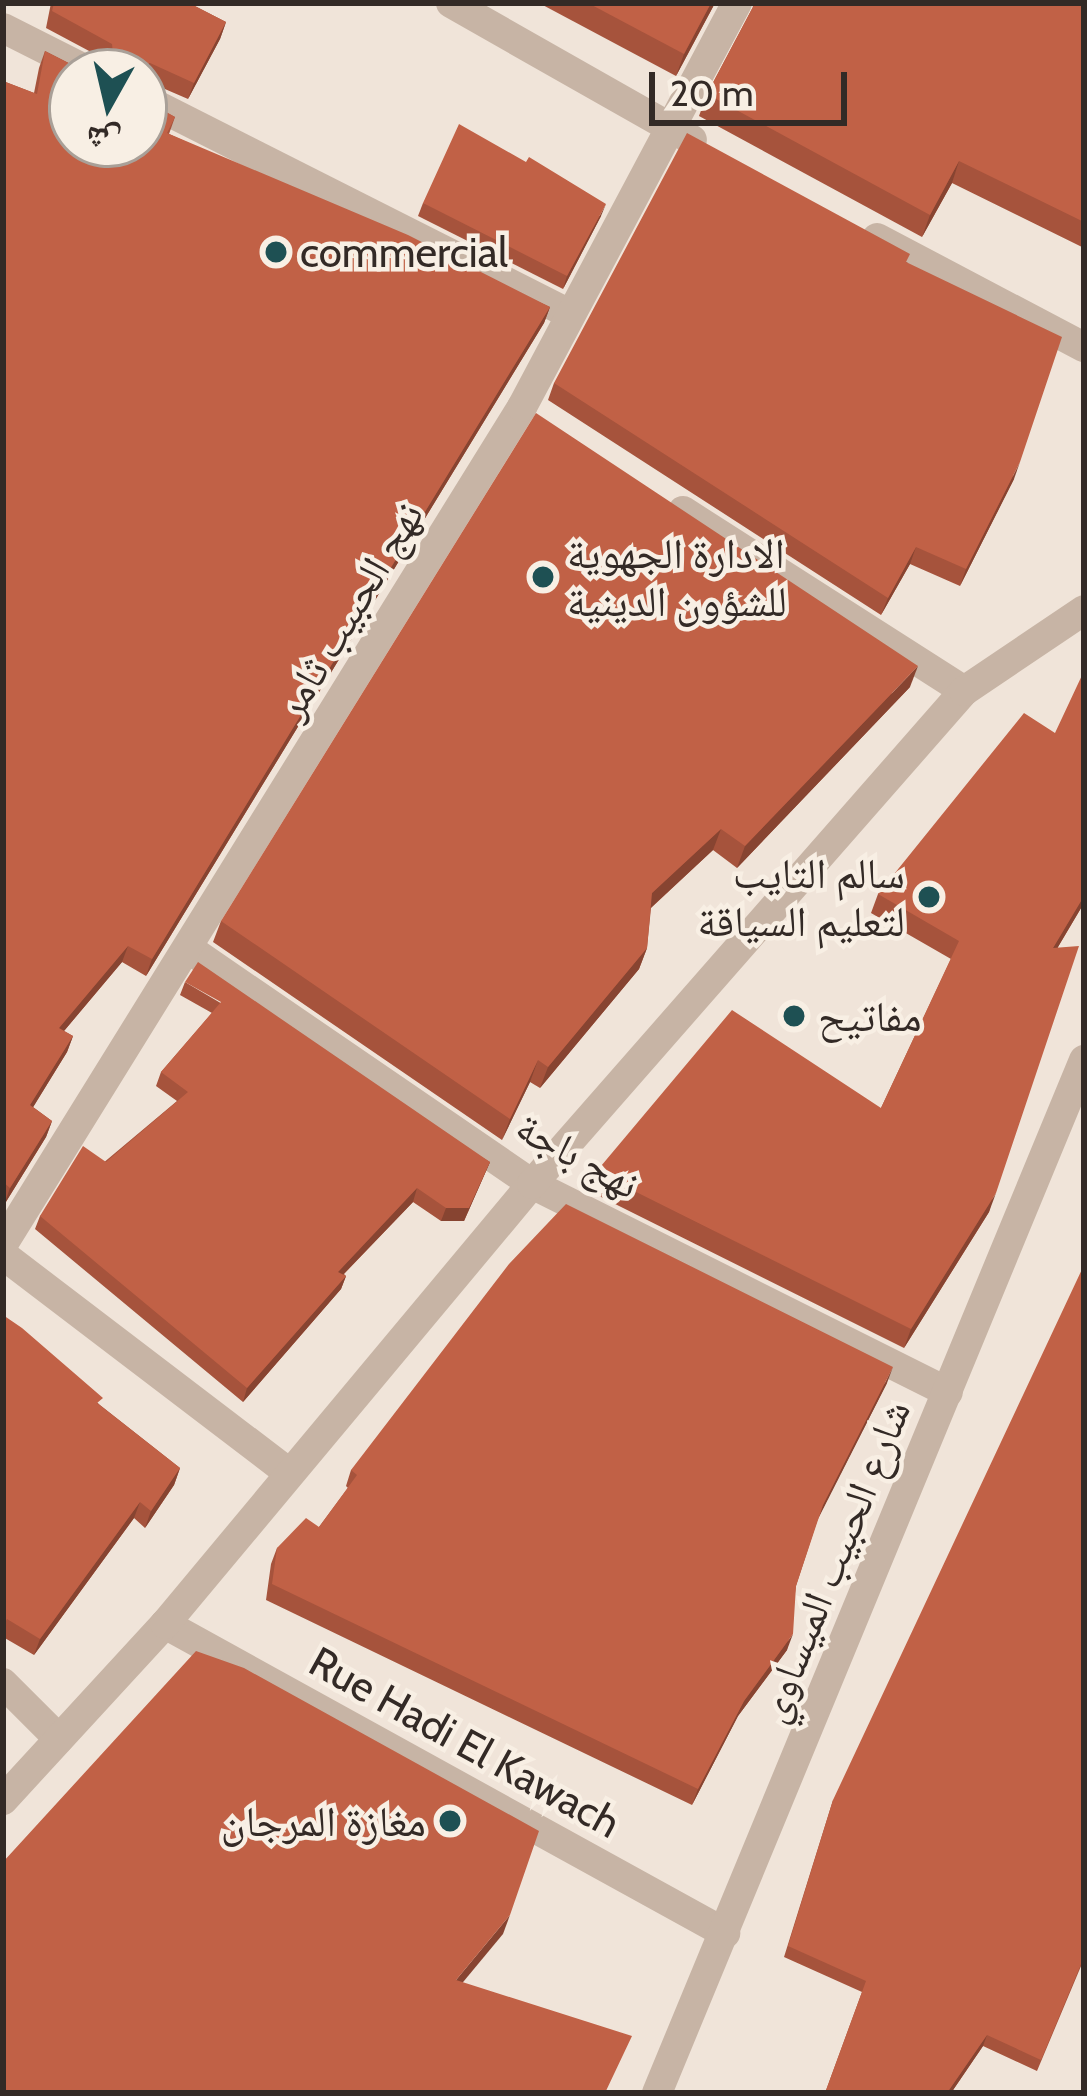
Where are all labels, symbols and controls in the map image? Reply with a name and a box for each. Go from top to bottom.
north arrow [48,48,168,168]
scale bar [655,48,853,122]
text: 20 m [670,71,754,115]
text: ش [83,118,124,163]
place label: commercial [300,227,508,277]
marker: commercial [263,239,289,265]
street label: نهج الحبيب ثامر [265,492,433,728]
place label: الادارة الجهوية للشؤون الدينية [567,528,787,626]
marker: الادارة الجهوية للشؤون الدينية [530,564,556,590]
place label: سالم التايب لتعليم السياقة [697,848,905,946]
marker: سالم التايب لتعليم السياقة [916,884,942,910]
place label: مفاتيح [818,991,922,1041]
marker: مفاتيح [781,1003,807,1029]
street label: نهج باجة [508,1101,648,1209]
street label: شارع الحبيب الميساوي [745,1393,921,1729]
street label: Rue Hadi El Kawach [301,1636,629,1848]
place label: مغازة المرجان [221,1796,426,1846]
marker: مغازة المرجان [437,1808,463,1834]

